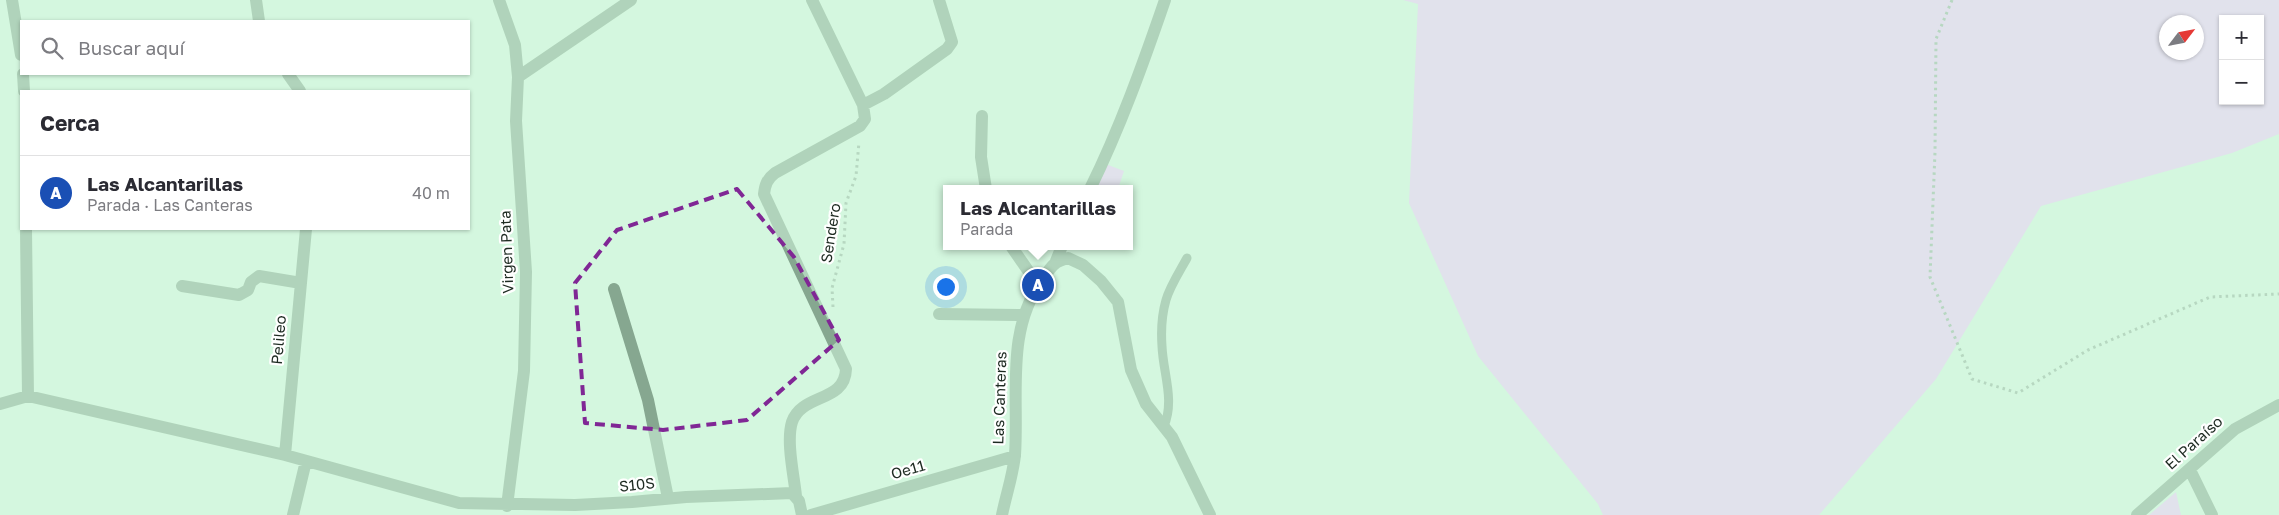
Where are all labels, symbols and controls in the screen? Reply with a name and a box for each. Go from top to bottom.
north arrow [2159,15,2204,60]
map controls [2219,15,2264,105]
button: + [2219,15,2264,60]
search box [20,20,470,75]
icon: search [38,34,66,62]
text: Buscar aquí [78,36,185,59]
button: − [2219,60,2264,105]
text: Cerca [40,110,99,136]
text: Las Alcantarillas [87,172,243,195]
text: A [50,183,62,203]
text: 40 m [412,183,450,203]
popup [943,185,1133,250]
text: Parada · Las Canteras [87,195,253,215]
text: Las Alcantarillas [960,196,1116,219]
street label: Sendero [816,202,844,264]
street label: Virgen Pata [496,210,516,294]
text: Parada [960,219,1013,239]
pin: A [1022,266,1054,304]
your location [933,274,959,300]
street label: Pelileo [267,314,289,365]
street label: Las Canteras [988,351,1010,445]
street label: El Paraíso [2161,412,2226,473]
street label: Oe11 [889,456,927,482]
street label: S10S [618,473,656,495]

